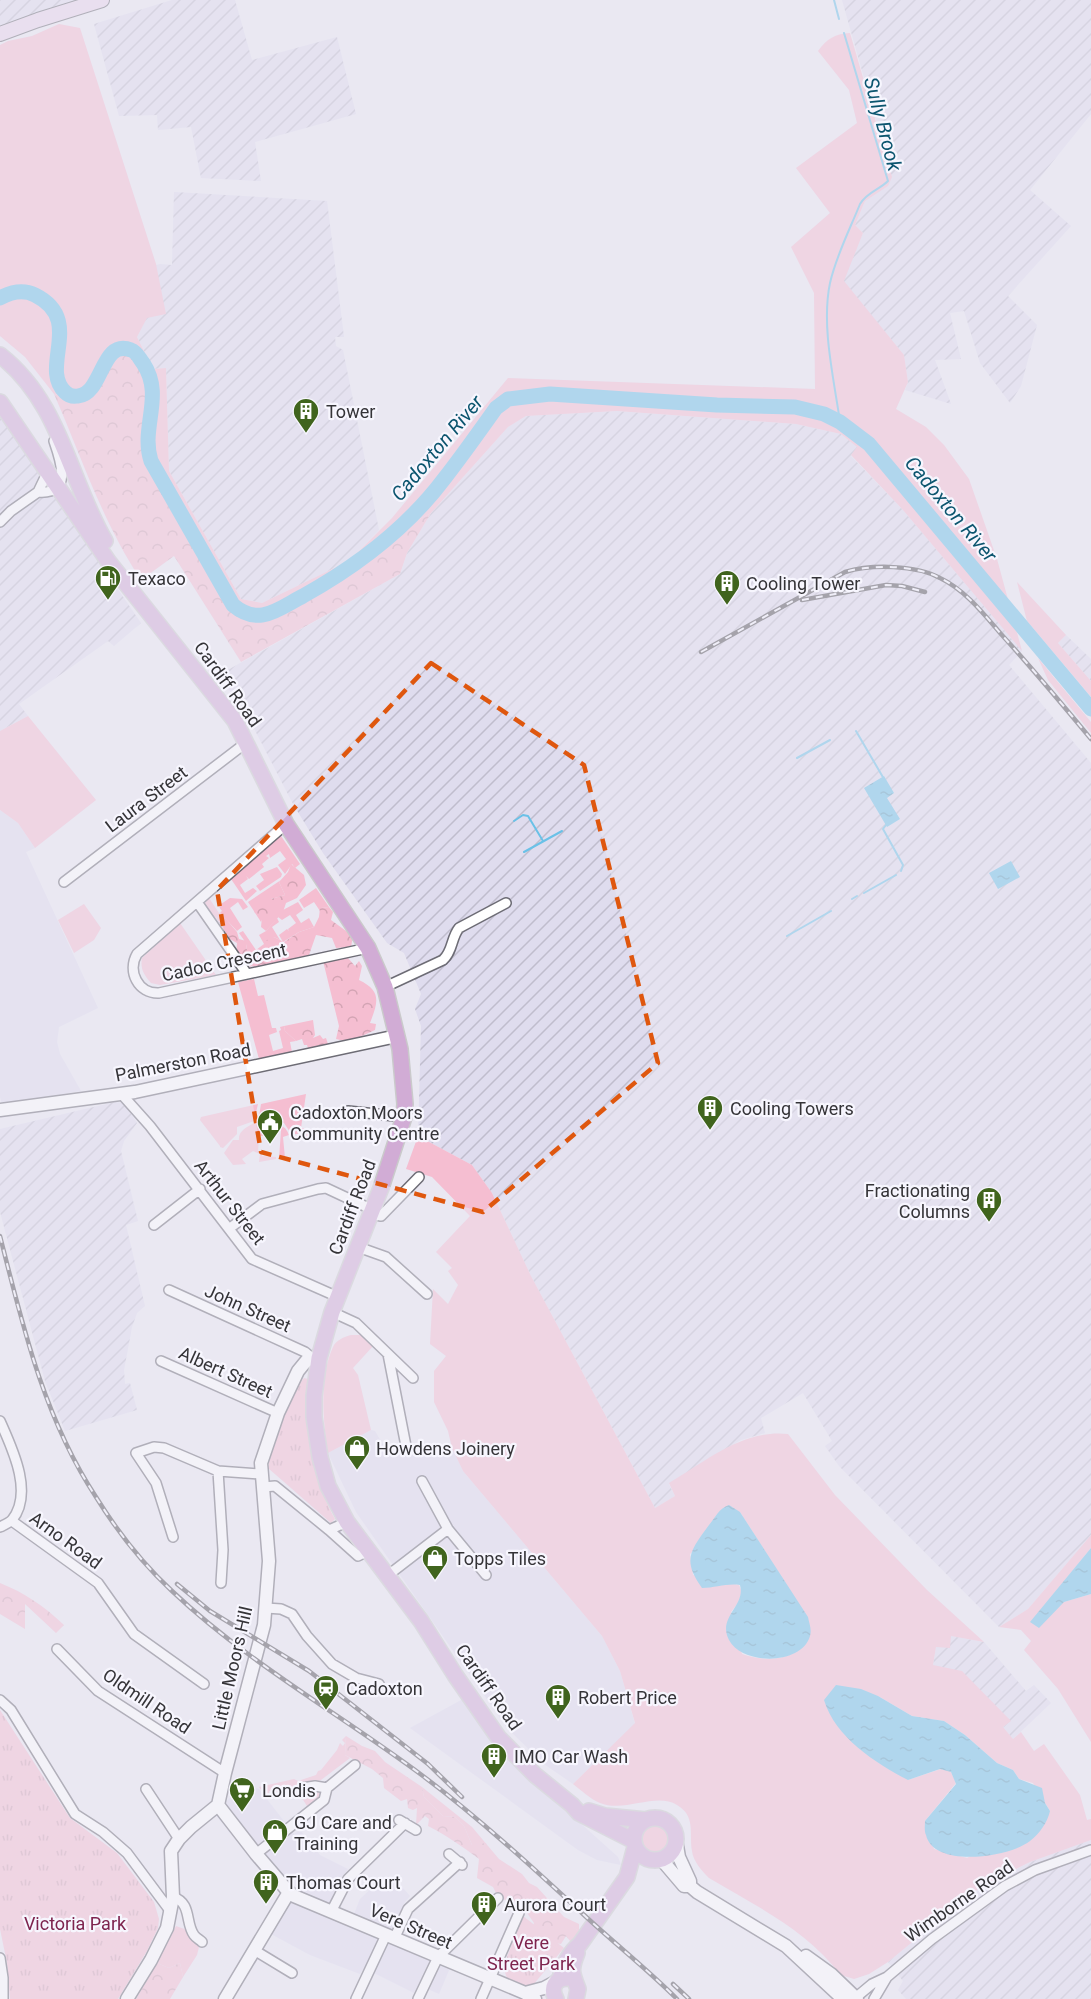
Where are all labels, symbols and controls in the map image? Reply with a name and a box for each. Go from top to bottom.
water label: Sully Brook [859,74,907,175]
water label: Cadoxton River [386,389,489,506]
building icon: Tower [291,396,321,434]
place label: Tower [326,401,375,422]
water label: Cadoxton River [900,451,1003,568]
fuel station icon: Texaco [93,563,123,601]
place label: Texaco [128,568,186,589]
building icon: Cooling Tower [712,568,742,606]
place label: Cooling Tower [746,573,860,594]
street label: Cardiff Road [190,637,266,731]
street label: Laura Street [101,761,191,837]
street label: Cadoc Crescent [160,938,288,985]
street label: Palmerston Road [113,1039,253,1085]
building icon: Cooling Towers [695,1093,725,1131]
place label: Cooling Towers [730,1098,854,1119]
place label: Cadoxton Moors Community Centre [290,1102,439,1144]
public building icon: Cadoxton Moors Community Centre [255,1107,285,1145]
street label: Arthur Street [190,1155,270,1249]
street label: Cardiff Road [324,1156,380,1258]
place label: Fractionating Columns [865,1180,970,1222]
building icon: Fractionating Columns [974,1185,1004,1223]
street label: John Street [202,1280,294,1336]
street label: Albert Street [176,1342,276,1402]
shop icon: Howdens Joinery [342,1433,372,1471]
place label: Howdens Joinery [376,1438,515,1459]
street label: Arno Road [26,1507,106,1573]
shop icon: Topps Tiles [420,1543,450,1581]
place label: Topps Tiles [454,1548,546,1569]
street label: Little Moors Hill [208,1604,256,1732]
street label: Cardiff Road [452,1640,526,1734]
street label: Oldmill Road [99,1664,195,1738]
station icon: Cadoxton [311,1673,341,1711]
place label: Cadoxton [346,1678,423,1699]
building icon: Robert Price [543,1682,573,1720]
place label: Robert Price [578,1687,677,1708]
building icon: IMO Car Wash [479,1741,509,1779]
place label: IMO Car Wash [514,1746,628,1767]
supermarket icon: Londis [227,1775,257,1813]
place label: Londis [262,1780,316,1801]
place label: GJ Care and Training [294,1812,392,1854]
shop icon: GJ Care and Training [260,1817,290,1855]
street label: Wimborne Road [901,1856,1017,1946]
building icon: Thomas Court [251,1867,281,1905]
place label: Thomas Court [286,1872,401,1893]
building icon: Aurora Court [469,1889,499,1927]
place label: Aurora Court [504,1894,606,1915]
street label: Vere Street [366,1899,456,1953]
park label: Victoria Park [24,1913,127,1934]
park label: Vere Street Park [487,1932,576,1974]

